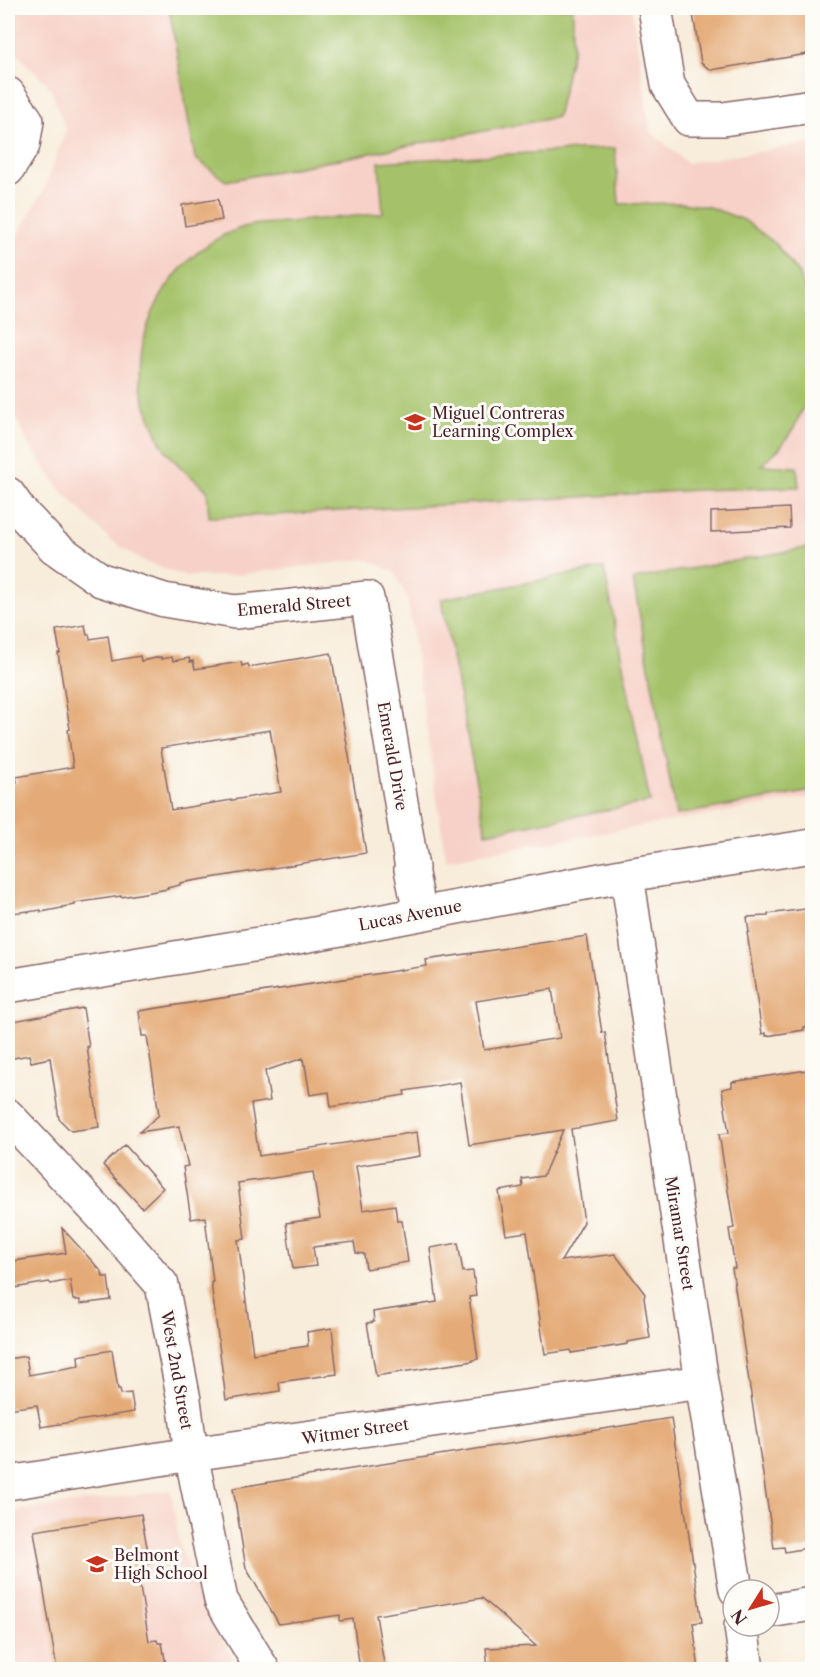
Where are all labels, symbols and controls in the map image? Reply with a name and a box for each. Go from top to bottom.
place label: Miguel Contreras Learning Complex [432,403,574,441]
school or university icon: Miguel Contreras Learning Complex [403,410,427,434]
street label: Emerald Street [236,590,352,620]
street label: Emerald Drive [374,700,412,812]
street label: Lucas Avenue [357,895,463,935]
street label: Miramar Street [661,1174,699,1292]
street label: West 2nd Street [157,1308,197,1431]
street label: Witmer Street [299,1414,410,1449]
place label: Belmont High School [114,1545,208,1583]
school or university icon: Belmont High School [85,1552,109,1576]
north arrow [721,1578,781,1638]
text: N [727,1605,751,1629]

